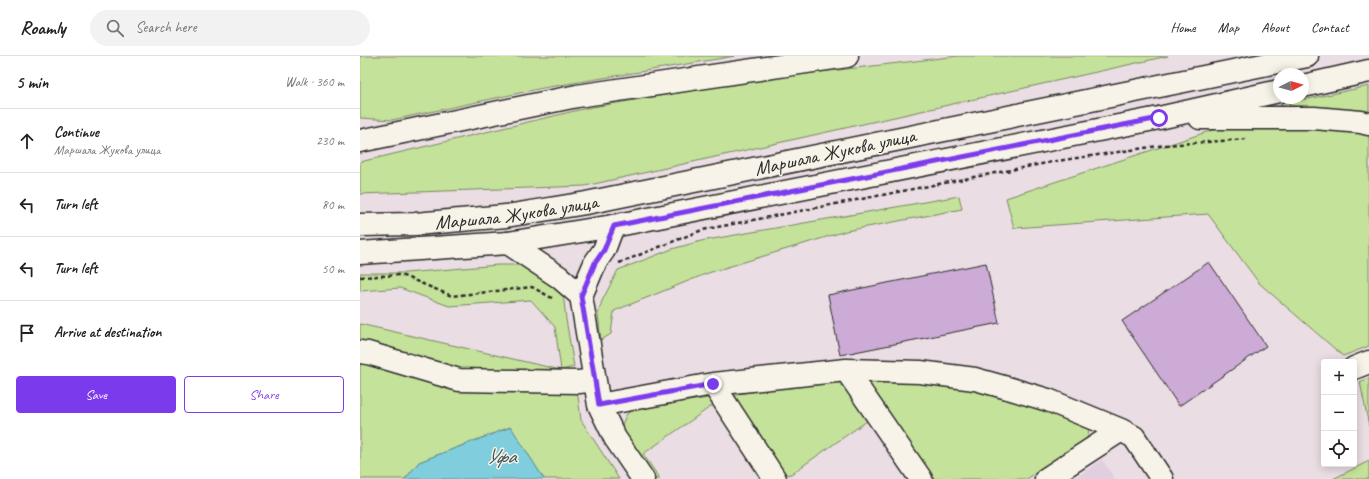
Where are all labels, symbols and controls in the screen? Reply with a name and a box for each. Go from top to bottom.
search box [90,10,370,46]
text: Roamly [20,16,66,40]
icon: search [104,17,126,39]
text: Search here [136,18,197,37]
text: Home [1170,19,1196,36]
text: Map [1218,19,1239,36]
text: About [1261,19,1289,36]
text: Contact [1311,19,1349,36]
north arrow [1273,68,1309,104]
text: 5 min [16,72,48,93]
text: Walk · 360 m [285,74,344,90]
route start [1150,109,1168,127]
street label: Маршала Жукова улица [752,122,920,181]
text: Continue [54,123,99,142]
icon: ahead [16,130,38,152]
text: 230 m [316,133,344,149]
text: Маршала Жукова улица [54,142,161,158]
street label: Маршала Жукова улица [434,188,602,235]
icon: left [16,194,38,216]
text: Turn left [54,195,97,214]
text: 80 m [322,197,344,213]
icon: left [16,258,38,280]
text: Turn left [54,259,97,278]
text: 50 m [322,261,344,277]
icon: arrive [16,322,38,344]
text: Arrive at destination [54,323,161,342]
map controls [1321,359,1357,467]
button: + [1321,359,1357,395]
route end [704,375,722,393]
button: Save [16,376,176,413]
button: Share [184,376,344,413]
button: − [1321,395,1357,431]
button: locate [1321,431,1357,467]
water label: Уфа [486,443,518,469]

